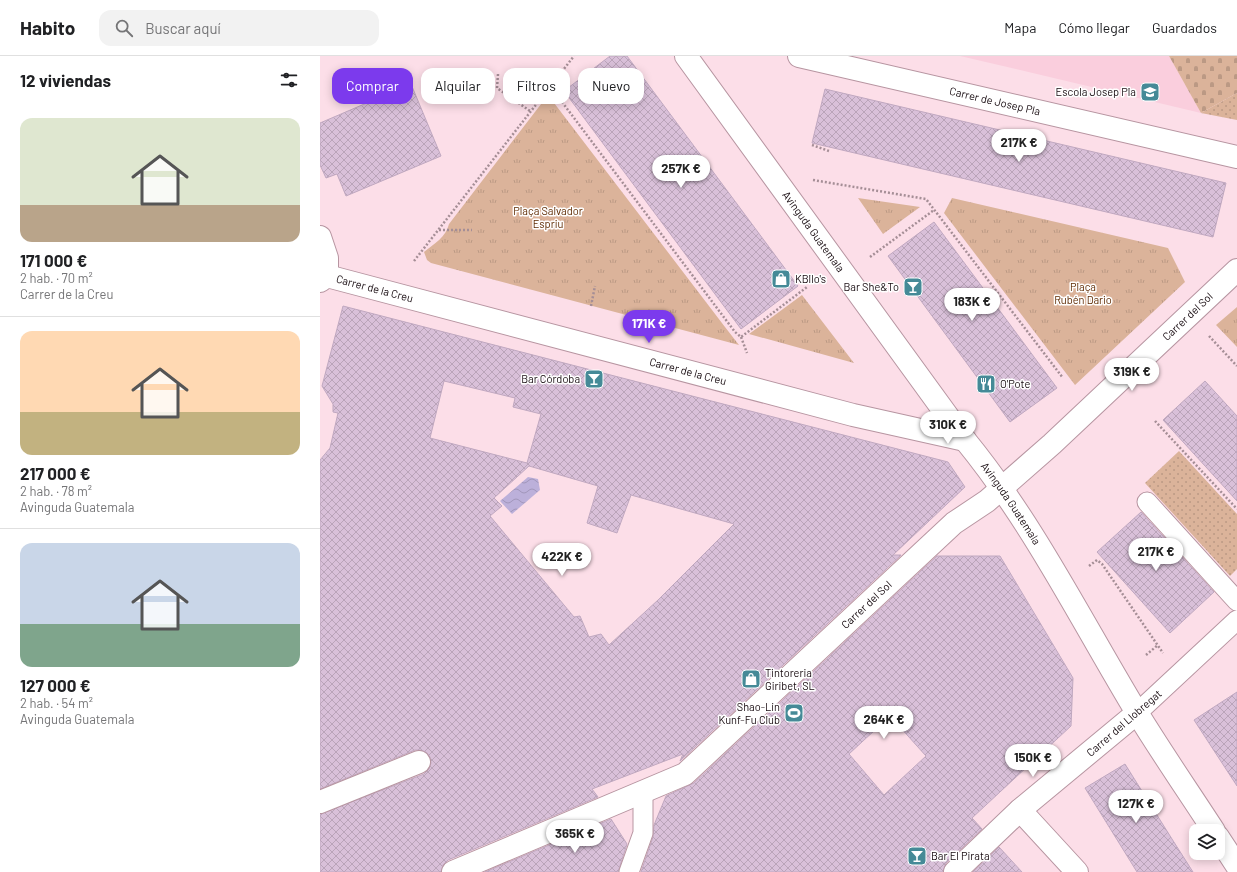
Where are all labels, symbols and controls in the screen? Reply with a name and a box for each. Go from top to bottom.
search box [99,10,379,46]
text: Habito [20,16,75,39]
icon: search [113,17,135,39]
text: Buscar aquí [145,19,221,37]
text: Mapa [1004,19,1036,36]
text: Cómo llegar [1058,19,1130,36]
text: Guardados [1152,19,1217,36]
chip: Comprar [332,68,413,104]
chip: Alquilar [421,68,495,104]
chip: Filtros [503,68,570,104]
chip: Nuevo [578,68,644,104]
icon: filters [278,69,300,91]
text: 12 viviendas [20,70,111,90]
school or university icon: Escola Josep Pla [1139,81,1161,103]
street label: Carrer de Josep Pla [948,84,1042,117]
place label: Escola Josep Pla [1056,85,1136,98]
pin: 217K € [986,129,1052,163]
text: 217K € [1000,134,1038,150]
icon: home [124,144,196,216]
pin: 257K € [648,155,714,189]
text: 257K € [661,160,701,176]
street label: Avinguda Guatemala [780,188,848,274]
park label: Plaça Salvador Espriu [513,204,583,230]
text: 171 000 € [20,250,87,270]
shop icon: KBllo's [770,268,792,290]
text: 2 hab. · 70 m² [20,270,93,286]
street label: Carrer de la Creu [335,272,415,305]
place label: KBllo's [795,272,826,285]
bar icon: Bar She&To [902,276,924,298]
place label: Bar She&To [843,280,899,293]
park label: Plaça Rubén Dario [1054,280,1112,306]
text: Carrer de la Creu [20,286,113,302]
pin: 183K € [939,288,1005,322]
street label: Carrer del Sol [1160,289,1215,343]
text: 183K € [953,293,991,309]
pin: 171K € [616,310,682,344]
text: 171K € [632,315,666,331]
street label: Carrer de la Creu [648,355,728,387]
icon: home [124,357,196,429]
pin: 319K € [1099,358,1165,392]
text: 319K € [1113,363,1151,379]
bar icon: Bar Córdoba [583,368,605,390]
place label: Bar Córdoba [521,372,580,385]
restaurant icon: O'Pote [975,373,997,395]
place label: O'Pote [1000,377,1030,390]
pin: 310K € [915,411,981,445]
text: 310K € [929,416,967,432]
street label: Avinguda Guatemala [979,459,1044,547]
text: 217 000 € [20,463,91,483]
text: 2 hab. · 78 m² [20,483,92,499]
text: Avinguda Guatemala [20,499,134,515]
pin: 217K € [1123,538,1189,572]
pin: 422K € [529,543,595,577]
text: 217K € [1137,543,1175,559]
text: 422K € [541,548,583,564]
icon: home [124,569,196,641]
street label: Carrer del Sol [838,578,894,631]
place label: Tintoreria Giribet, SL [765,666,815,692]
shop icon: Tintoreria Giribet, SL [740,668,762,690]
text: 127 000 € [20,675,91,695]
street label: Carrer del Llobregat [1084,687,1164,759]
text: 2 hab. · 54 m² [20,695,93,711]
place label: Shao-Lin Kunf-Fu Club [718,700,780,726]
sports icon: Shao-Lin Kunf-Fu Club [783,702,805,724]
pin: 264K € [851,706,917,740]
text: Avinguda Guatemala [20,711,134,727]
text: 264K € [863,711,905,727]
pin: 150K € [1000,744,1066,778]
text: 150K € [1014,749,1052,765]
pin: 127K € [1103,790,1169,824]
text: 127K € [1117,795,1155,811]
pin: 365K € [542,820,608,854]
map controls [1189,824,1225,860]
button: layers [1189,824,1225,860]
text: 365K € [555,825,595,841]
bar icon: Bar El Pirata [906,845,928,867]
place label: Bar El Pirata [931,849,990,862]

